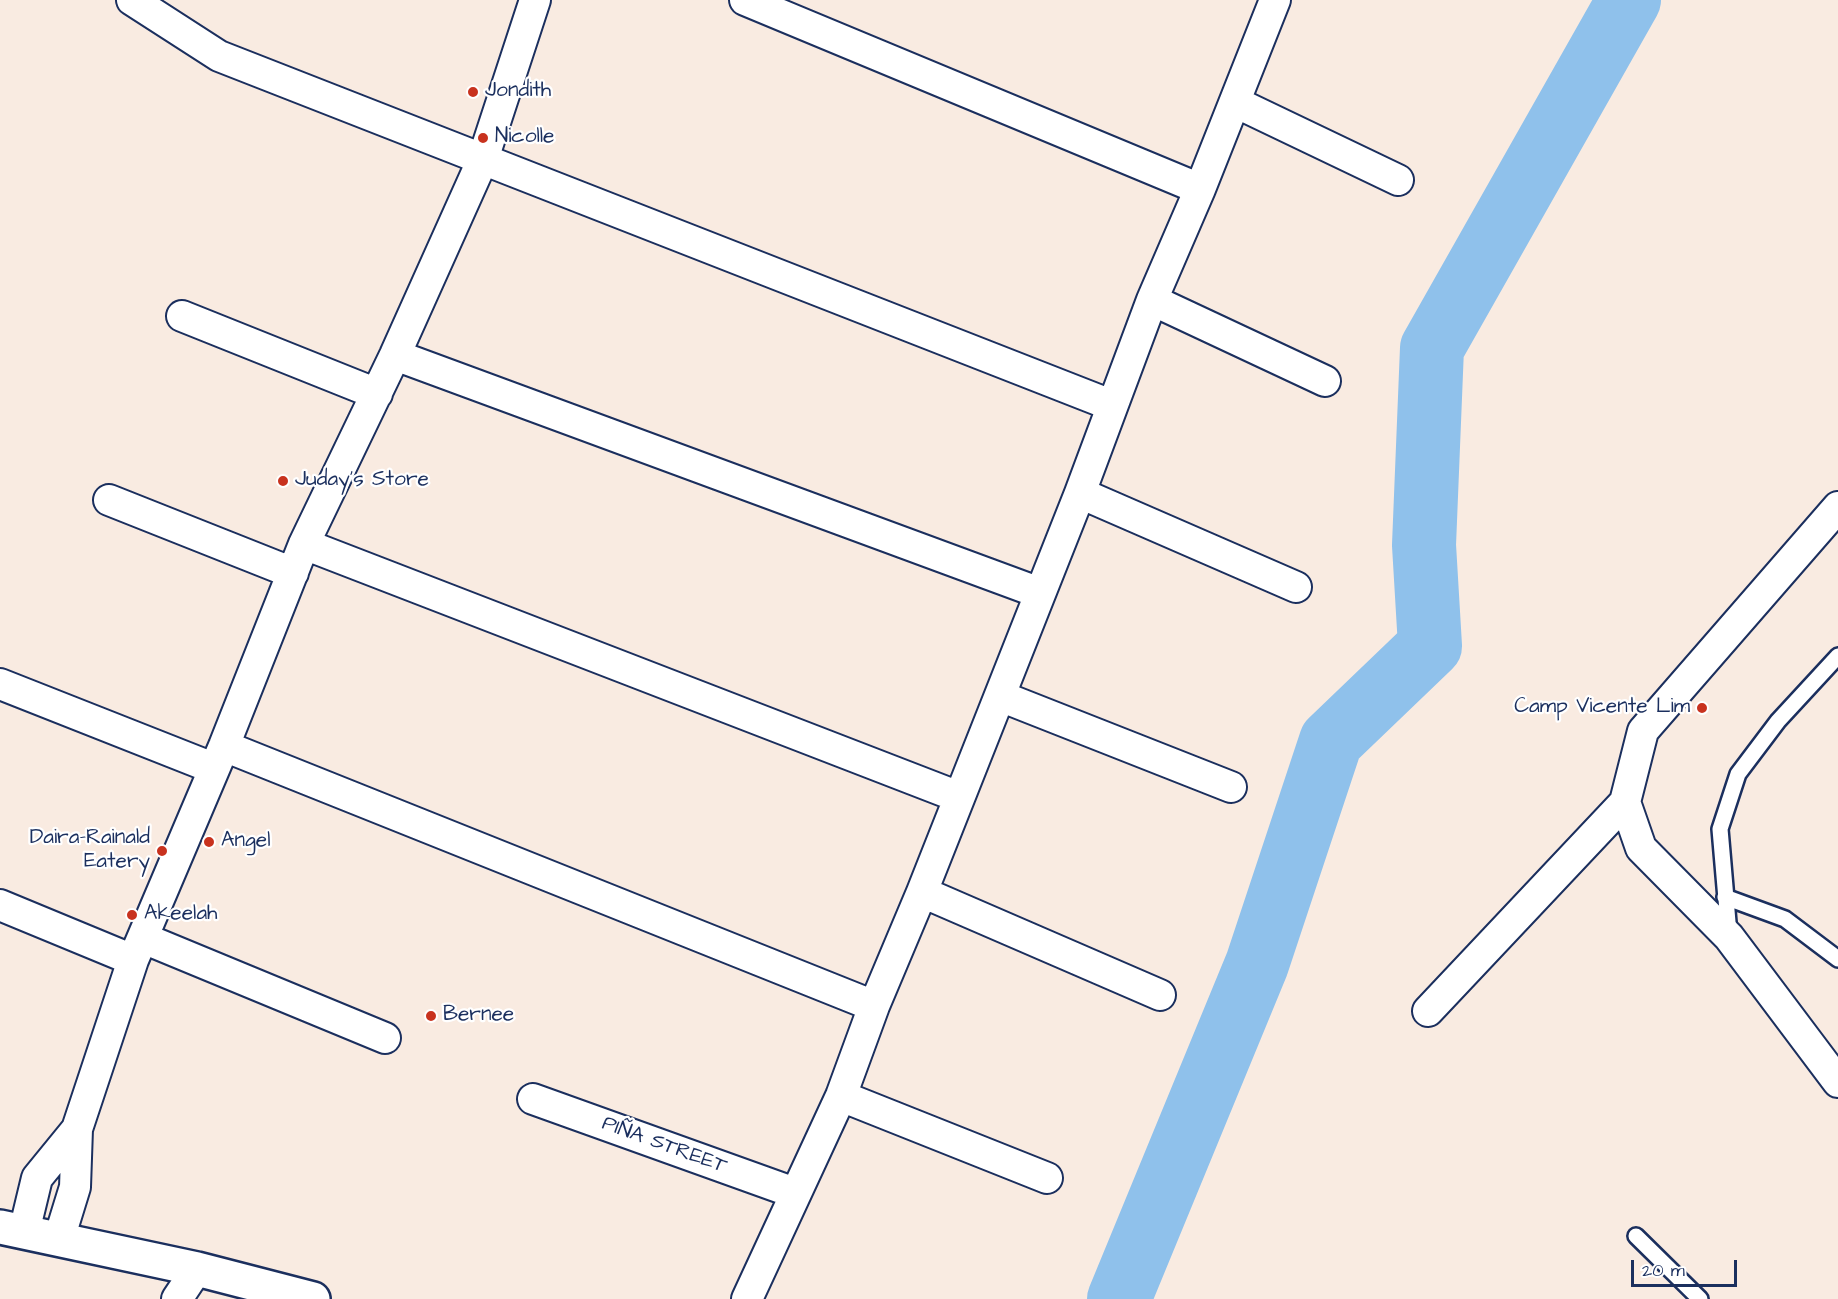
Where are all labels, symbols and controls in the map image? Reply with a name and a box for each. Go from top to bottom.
place label: Jondith [485,79,551,105]
marker: Jondith [466,85,480,99]
place label: Nicolle [495,125,554,151]
marker: Nicolle [476,131,490,145]
place label: Juday's Store [295,468,429,494]
marker: Juday's Store [276,474,290,488]
place label: Camp Vicente Lim [1514,695,1690,721]
marker: Camp Vicente Lim [1695,701,1709,715]
place label: Daira-Rainald Eatery [30,826,150,876]
place label: Angel [221,829,270,855]
marker: Angel [202,835,216,849]
marker: Daira-Rainald Eatery [155,844,169,858]
place label: Akeelah [144,902,217,928]
marker: Akeelah [125,908,139,922]
place label: Bernee [443,1003,514,1029]
marker: Bernee [424,1009,438,1023]
street label: PIÑA STREET [598,1112,730,1180]
scale bar [1634,1248,1740,1286]
text: 20 m [1642,1258,1685,1283]

